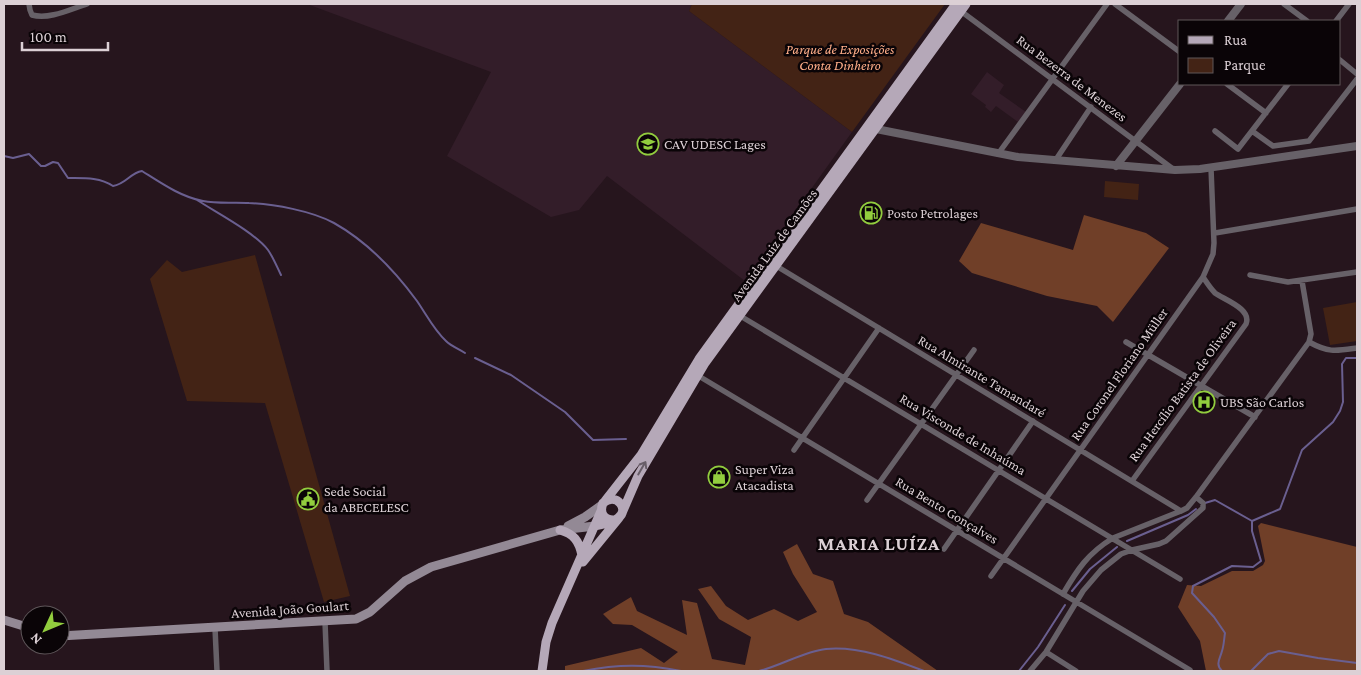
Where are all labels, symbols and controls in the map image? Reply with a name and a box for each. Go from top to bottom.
scale bar [22,20,109,52]
legend [1178,20,1341,85]
text: 100 m [30,29,67,45]
street label: Rua Bezerra de Menezes [1014,31,1130,125]
text: Rua [1224,32,1247,48]
park label: Parque de Exposições Conta Dinheiro [786,41,895,73]
text: Parque [1224,57,1266,74]
school or university icon: CAV UDESC Lages [636,132,660,156]
place label: CAV UDESC Lages [664,136,766,152]
street label: Avenida Luiz de Camões [728,186,820,304]
fuel station icon: Posto Petrolages [859,201,883,225]
place label: Posto Petrolages [887,205,978,221]
street label: Rua Coronel Floriano Müller [1067,305,1171,443]
street label: Rua Hercílio Batista de Oliveira [1125,315,1239,464]
street label: Rua Almirante Tamandaré [915,331,1049,421]
street label: Rua Visconde de Inhaúma [897,390,1029,478]
hospital icon: UBS São Carlos [1192,390,1216,414]
place label: UBS São Carlos [1220,394,1304,410]
place label: Super Viza Atacadista [735,461,794,493]
one-way arrow [638,462,648,476]
shop icon: Super Viza Atacadista [707,465,731,489]
street label: Rua Bento Gonçalves [893,473,1001,547]
place label: Sede Social da ABECELESC [324,483,409,515]
public building icon: Sede Social da ABECELESC [296,487,320,511]
district label: MARIA LUÍZA [818,533,940,554]
street label: Avenida João Goulart [231,597,350,621]
north arrow [20,605,70,655]
text: N [26,630,45,648]

